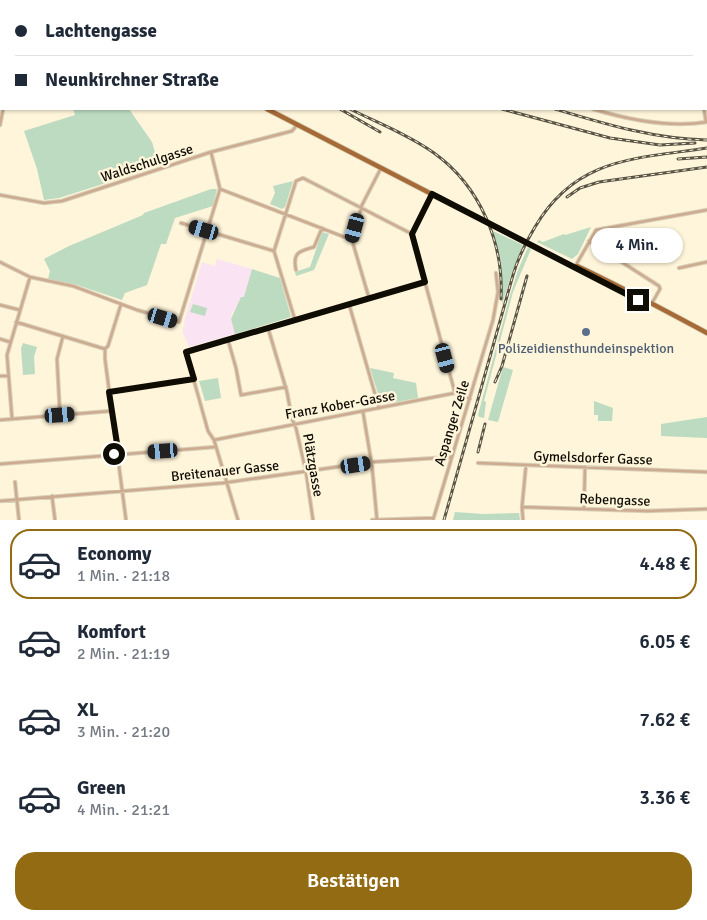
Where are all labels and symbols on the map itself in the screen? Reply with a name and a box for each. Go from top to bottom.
street label: Waldschulgasse [99,140,195,186]
car [343,212,366,244]
car [187,219,220,241]
callout: 4 Min. [592,228,684,262]
route end [627,289,649,311]
car [146,306,179,330]
marker: Polizeidiensthundeinspektion [580,326,592,338]
place label: Polizeidiensthundeinspektion [498,340,674,357]
car [433,342,456,374]
street label: Aspanger Zeile [431,378,473,468]
street label: Franz Kober-Gasse [284,387,396,423]
car [44,406,75,424]
street label: Plätzgasse [299,432,327,498]
car [147,442,178,460]
route start [103,443,125,465]
street label: Gymelsdorfer Gasse [533,447,653,469]
car [340,455,371,475]
street label: Breitenauer Gasse [170,457,280,485]
street label: Rebengasse [579,490,651,510]

